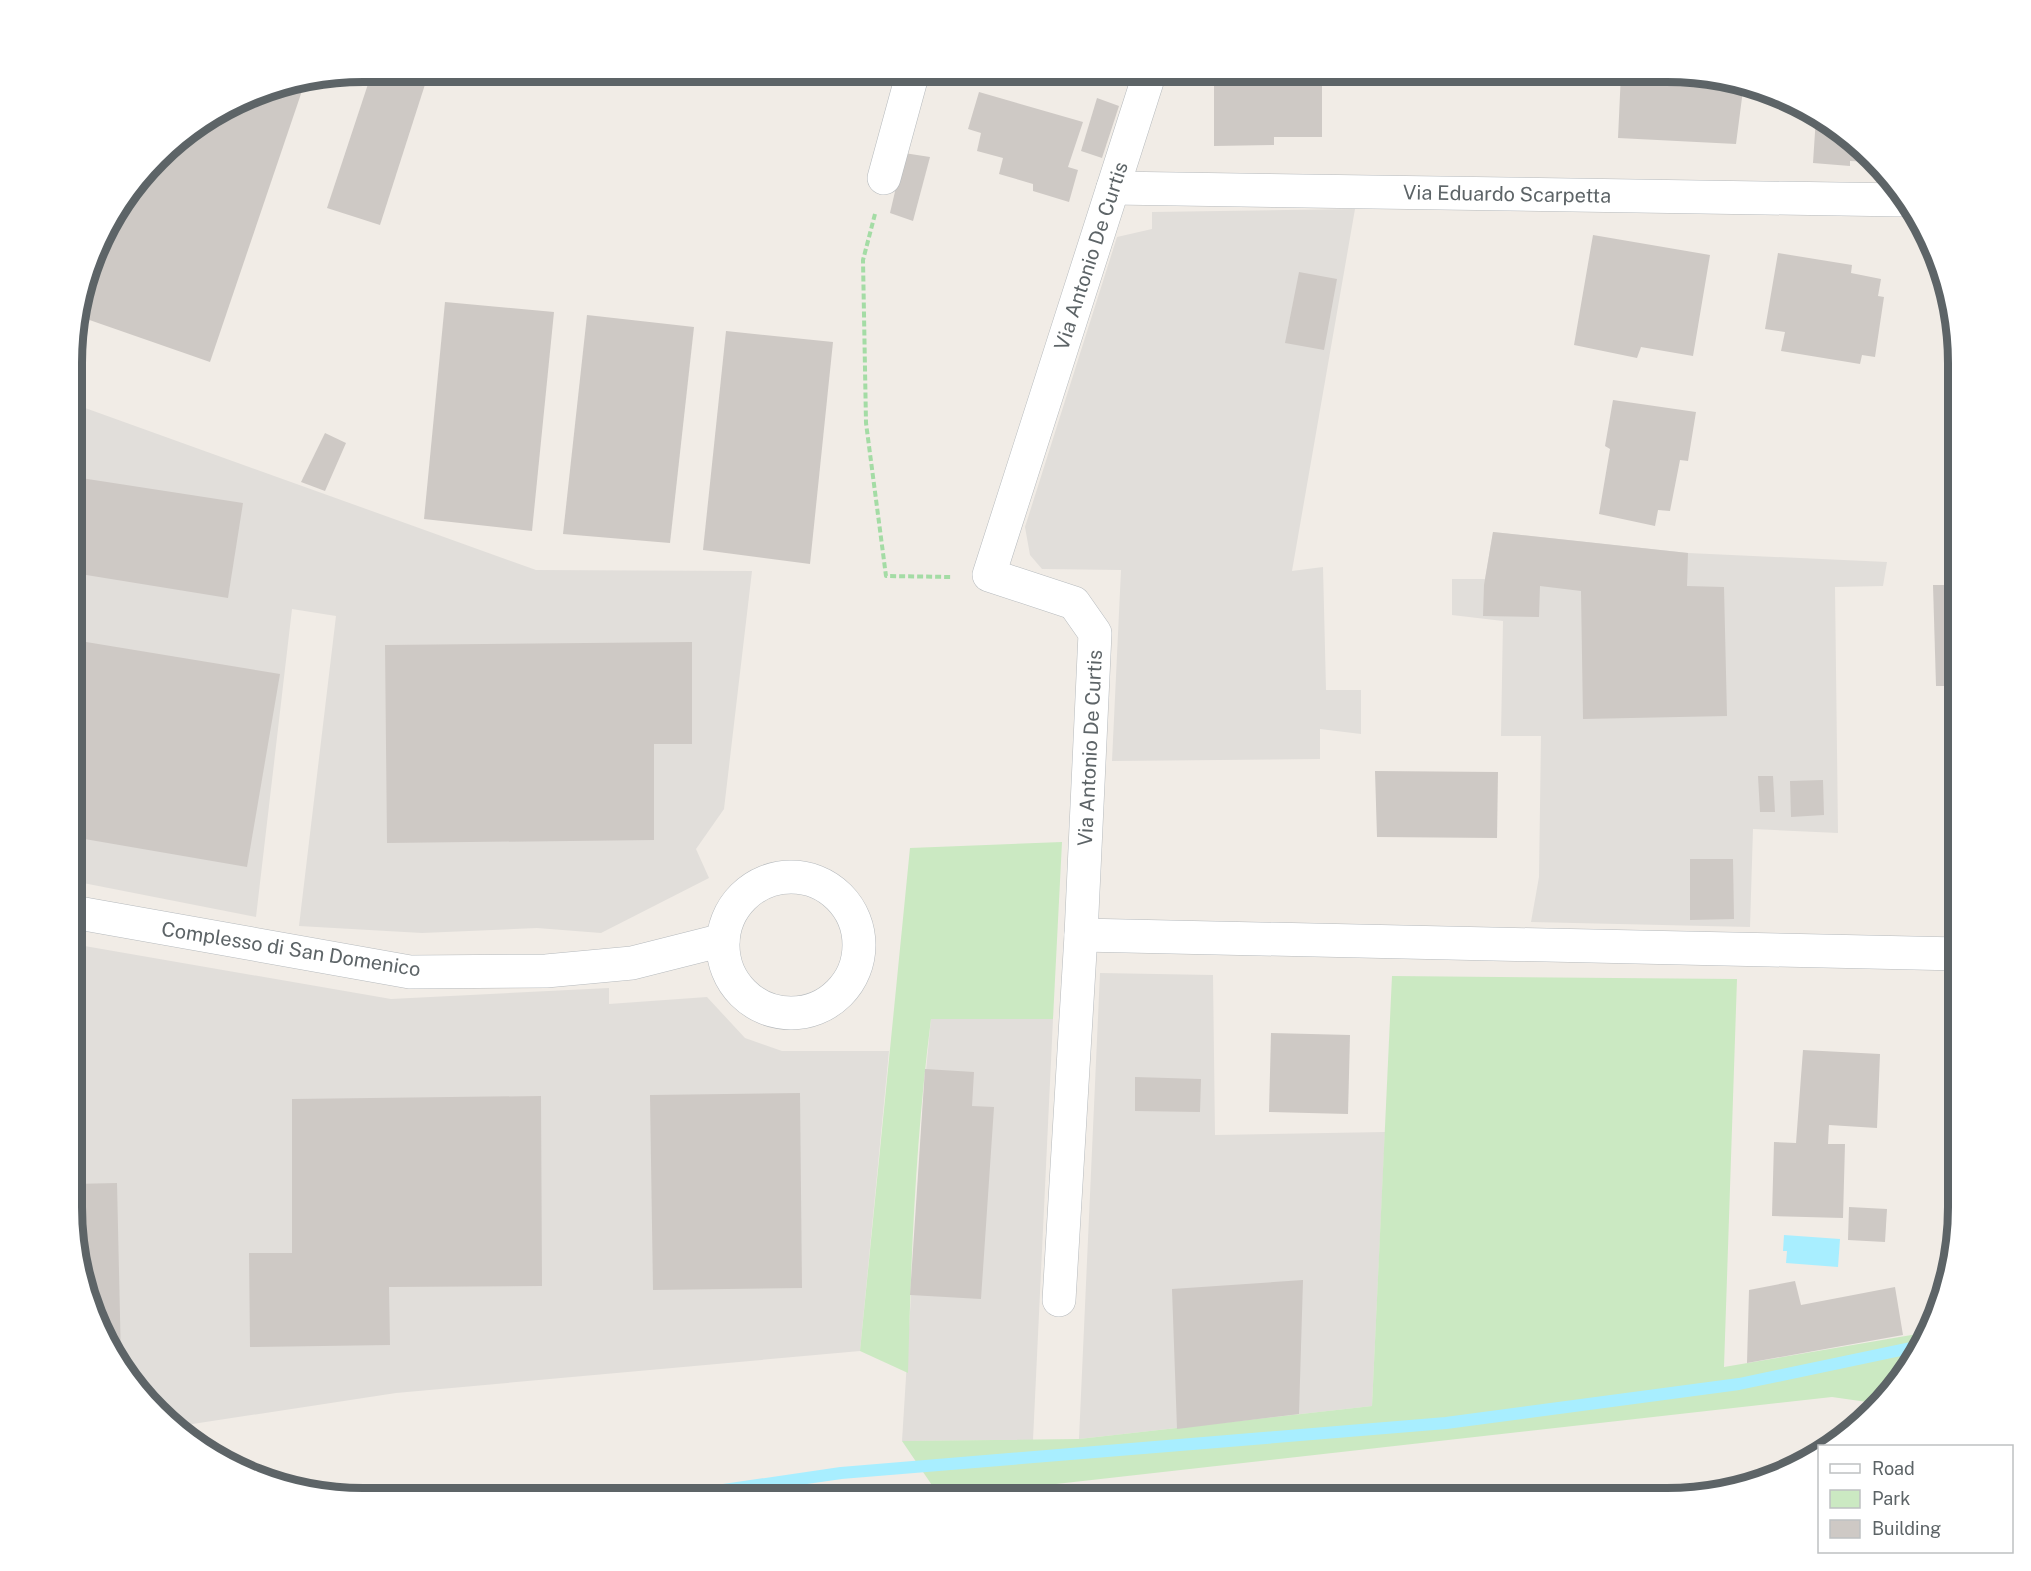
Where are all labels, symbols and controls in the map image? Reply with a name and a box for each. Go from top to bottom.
street label: Via Antonio De Curtis [1049,159,1133,353]
street label: Via Eduardo Scarpetta [1403,180,1611,208]
street label: Via Antonio De Curtis [1073,649,1107,847]
street label: Complesso di San Domenico [160,917,422,981]
legend [1818,1445,2013,1553]
text: Road [1872,1458,1915,1479]
text: Park [1872,1488,1910,1509]
text: Building [1872,1518,1941,1539]

